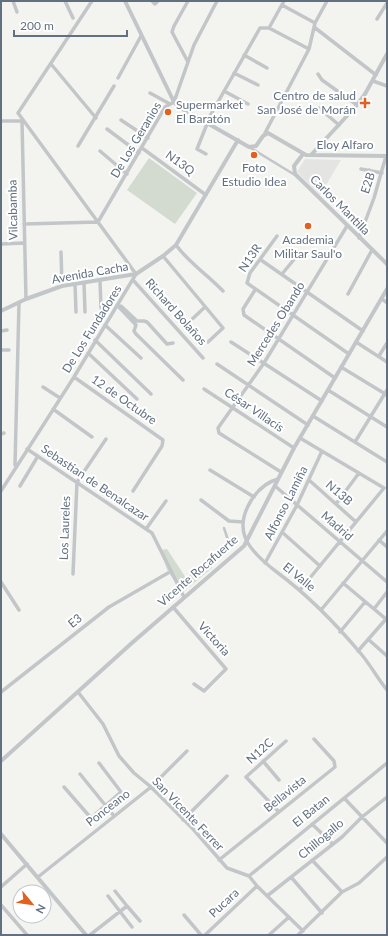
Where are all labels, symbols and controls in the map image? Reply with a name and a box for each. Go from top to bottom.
scale bar [14,12,127,38]
text: 200 m [20,18,54,33]
place label: Centro de salud San José de Morán [257,88,356,117]
place label: Supermarket El Baratón [176,97,244,126]
marker: Centro de salud San José de Morán [359,97,371,109]
street label: De Los Geranios [107,99,164,181]
marker: Supermarket El Baratón [163,107,173,117]
street label: Eloy Alfaro [317,137,374,152]
street label: N13Q [163,147,198,178]
marker: Foto Estudio Idea [249,150,259,160]
place label: Foto Estudio Idea [222,160,286,189]
street label: E2B [357,170,378,195]
street label: Carlos Mantilla [307,171,374,238]
street label: Vilcabamba [4,179,21,241]
marker: Academia Militar Saul'o [303,221,313,231]
place label: Academia Militar Saul'o [274,232,342,261]
street label: N13R [235,240,265,275]
street label: Avenida Cacha [50,258,130,287]
street label: Richard Bolaños [142,275,210,348]
street label: Mercedes Obando [243,278,308,369]
street label: De Los Fundadores [58,282,125,375]
street label: 12 de Octubre [89,371,160,428]
street label: César Villacís [222,384,287,435]
street label: Sebastian de Benalcazar [38,441,153,525]
street label: Alfonso Lamiña [260,463,311,542]
street label: N13B [323,477,356,509]
street label: Los Laureles [56,496,73,560]
street label: Madrid [318,508,356,544]
street label: Vicente Rocafuerte [155,532,241,609]
street label: El Valle [280,559,319,594]
street label: E3 [65,610,85,631]
street label: Victoria [195,618,234,659]
street label: N12C [243,735,276,767]
street label: Bellavista [261,772,309,815]
street label: San Vicente Ferrer [149,774,228,854]
street label: Ponceano [83,786,133,829]
street label: El Batan [289,791,332,830]
street label: Chillogallo [295,815,347,862]
north arrow [12,884,52,924]
street label: Pucara [205,885,242,920]
text: N [33,902,49,916]

